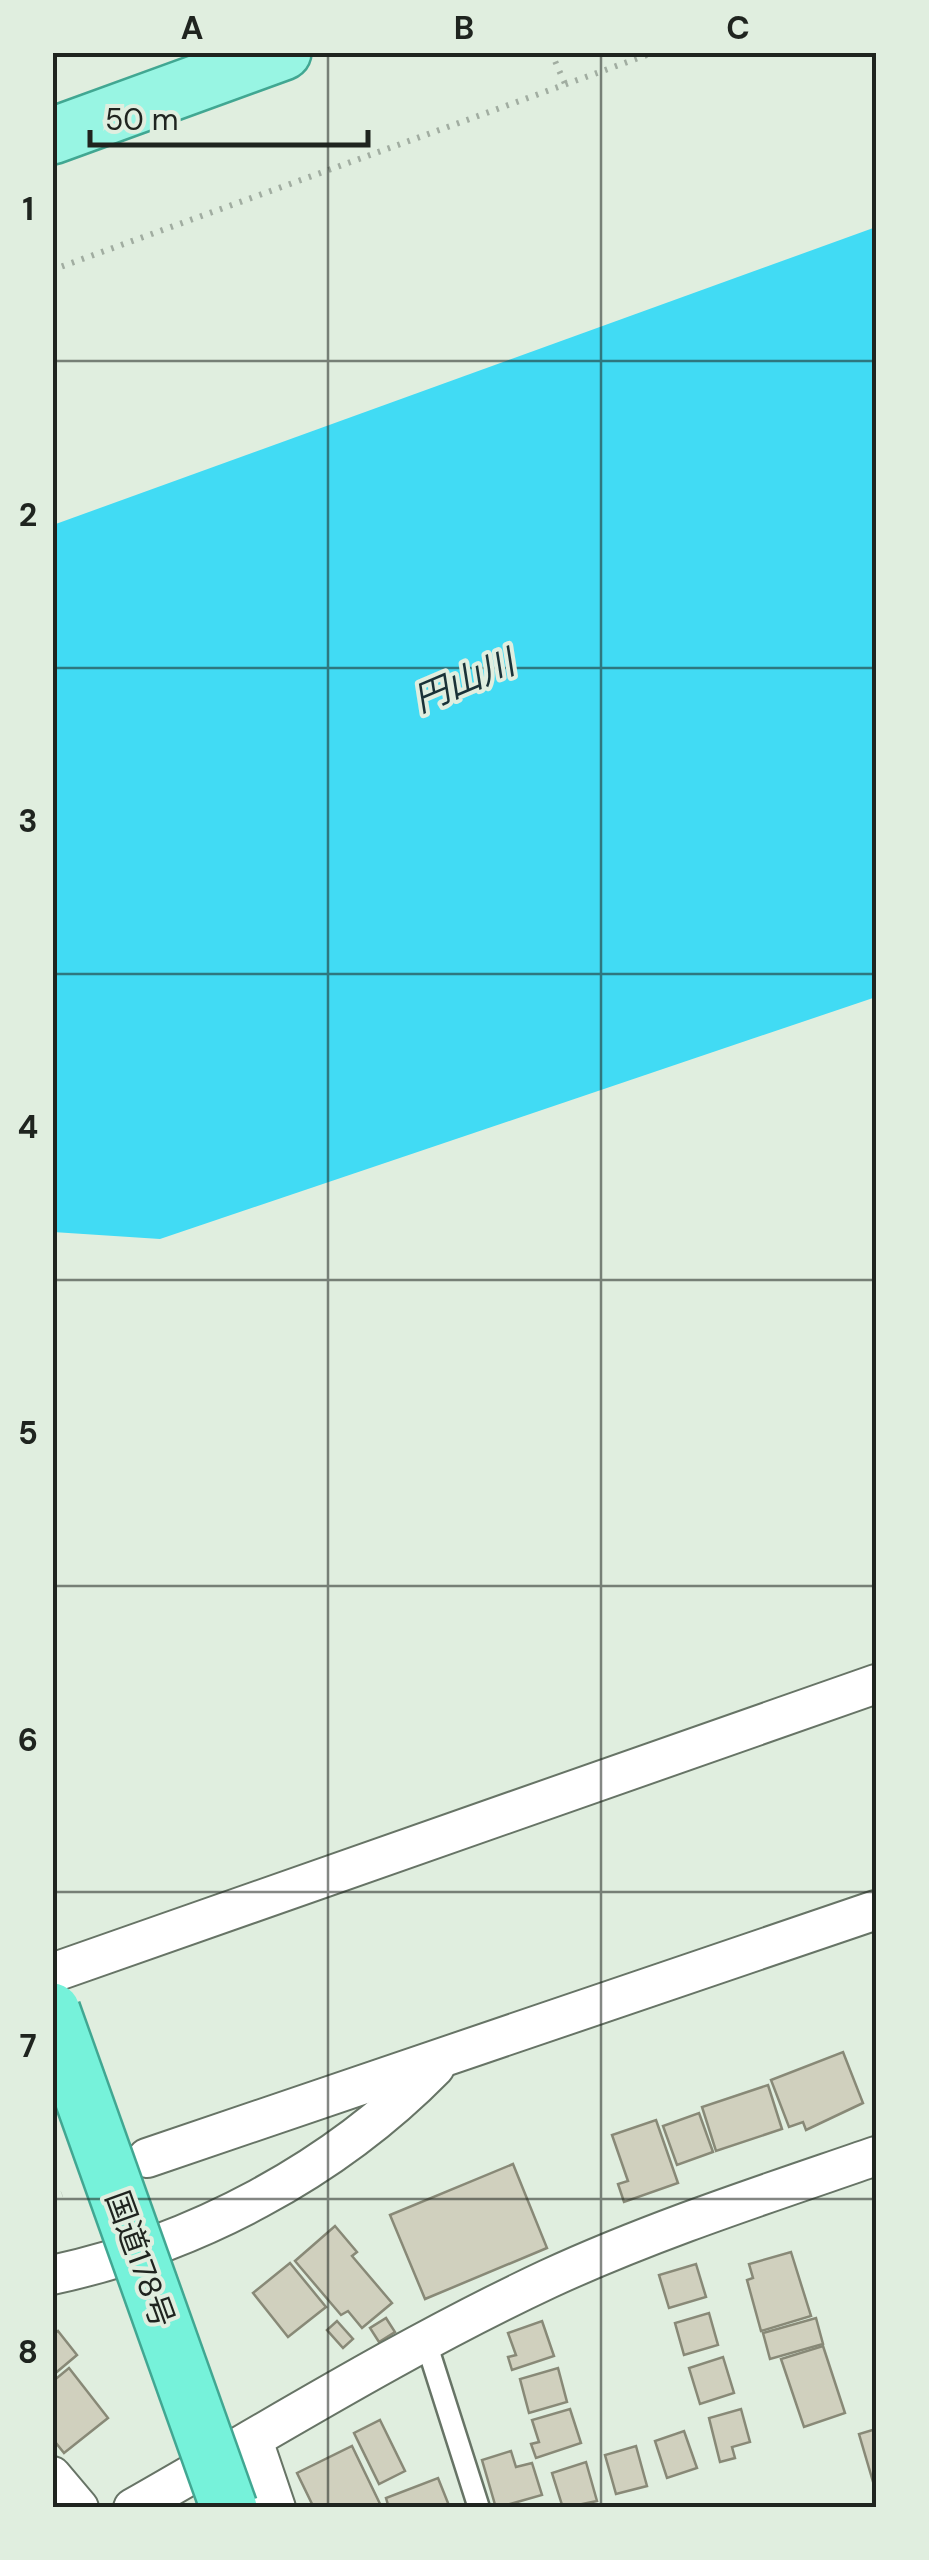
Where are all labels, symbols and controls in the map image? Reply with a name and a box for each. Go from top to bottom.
text: A [181,7,203,49]
text: B [454,7,474,49]
text: C [726,7,750,49]
scale bar [90,85,368,147]
text: 50 m [105,100,179,139]
text: 1 [22,188,34,230]
text: 2 [19,494,37,536]
water label: 円山川 [407,638,525,723]
text: 3 [18,800,38,842]
text: 4 [18,1106,38,1148]
text: 5 [18,1412,38,1454]
text: 6 [18,1719,38,1761]
text: 7 [19,2025,37,2067]
street label: 国道178号 [96,2185,184,2333]
text: 8 [18,2331,38,2373]

